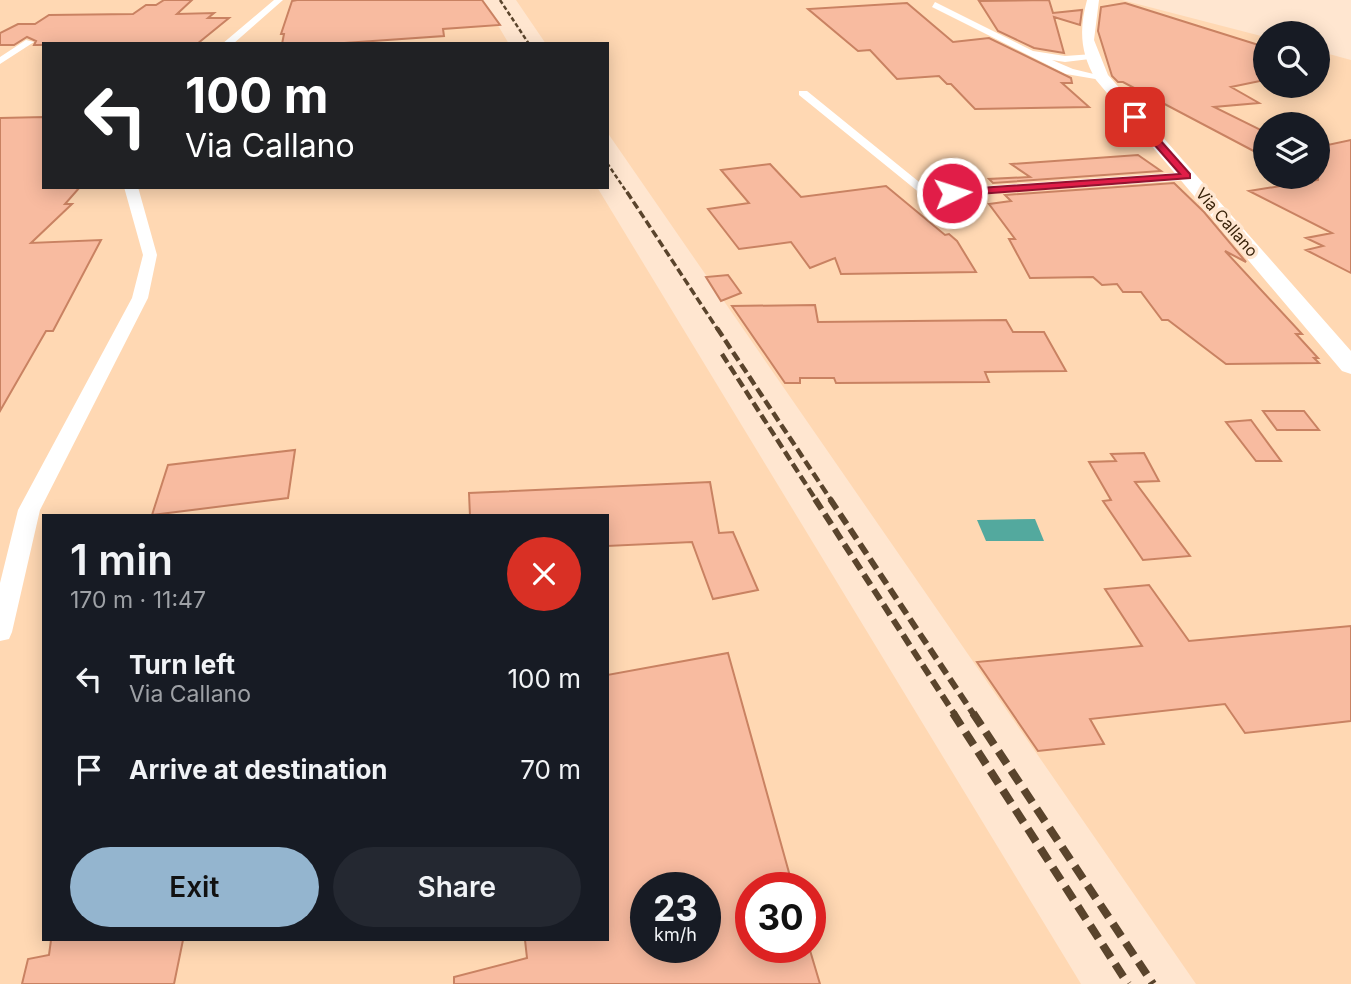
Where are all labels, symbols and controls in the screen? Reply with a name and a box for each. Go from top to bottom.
map controls [1253,21,1330,189]
button: search [1253,21,1330,98]
text: 100 m [185,66,329,125]
icon: left [70,70,161,161]
pin [1105,87,1165,147]
icon: arrive [1116,98,1154,136]
button: layers [1253,112,1330,189]
text: Via Callano [185,126,355,165]
position arrow [915,156,989,230]
street label: Via Callano [1192,183,1262,261]
text: 1 min [70,534,173,585]
button: close [507,537,581,611]
text: 170 m · 11:47 [70,586,206,614]
text: Turn left [129,649,235,680]
icon: left [70,660,108,698]
text: 100 m [508,663,581,694]
text: Via Callano [129,680,251,708]
icon: arrive [70,751,108,789]
text: Arrive at destination [129,754,388,785]
text: 70 m [520,754,581,785]
button: Exit [70,847,319,927]
button: Share [333,847,581,927]
speed limit sign: 30 [735,872,826,963]
text: 23 [653,887,698,929]
text: km/h [654,924,697,945]

